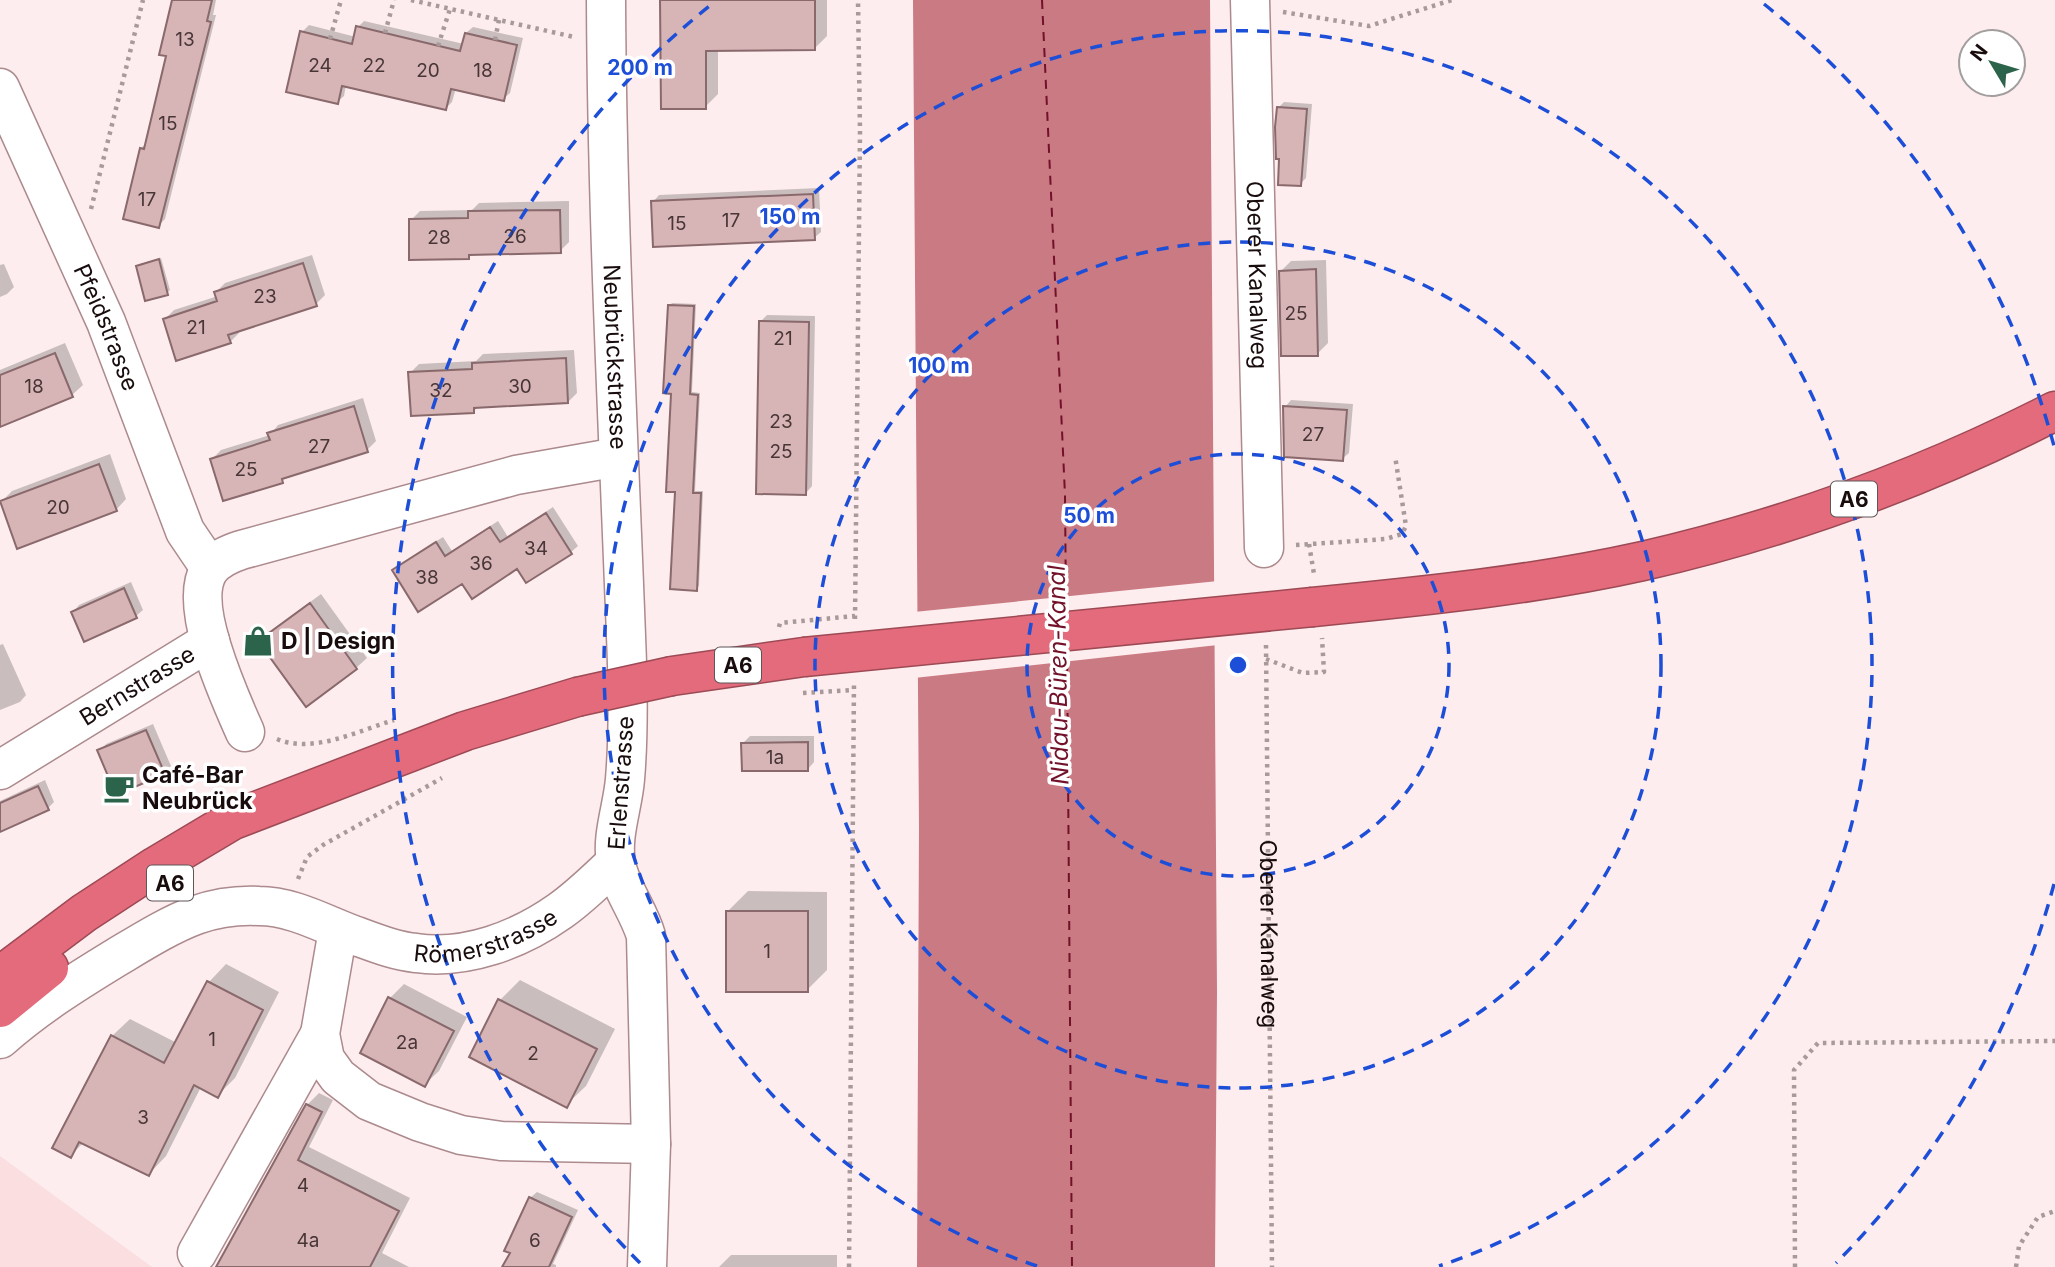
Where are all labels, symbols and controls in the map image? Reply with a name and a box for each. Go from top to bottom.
house number: 13 [175,28,195,51]
north arrow [1957,28,2027,98]
text: N [1965,40,1993,66]
house number: 24 [308,54,332,77]
house number: 22 [362,54,386,77]
text: 200 m [607,55,673,80]
house number: 20 [416,59,440,82]
house number: 18 [473,59,493,82]
house number: 15 [158,112,178,135]
street label: Oberer Kanalweg [1241,180,1273,369]
house number: 17 [138,188,156,211]
text: 150 m [760,204,820,229]
house number: 17 [722,209,740,232]
house number: 15 [667,212,687,235]
house number: 26 [503,225,527,248]
house number: 28 [427,226,451,249]
street label: Pfeidstrasse [68,260,145,395]
street label: Neubrückstrasse [597,264,633,450]
house number: 23 [253,285,277,308]
house number: 25 [1284,302,1308,325]
house number: 21 [186,316,206,339]
house number: 21 [773,327,793,350]
text: 100 m [908,353,970,378]
house number: 18 [24,375,44,398]
house number: 30 [508,375,532,398]
house number: 32 [429,379,453,402]
house number: 23 [769,410,793,433]
house number: 27 [1302,423,1324,446]
house number: 27 [308,435,330,458]
house number: 25 [769,440,793,463]
house number: 25 [234,458,258,481]
road number: A6 [1831,482,1877,516]
house number: 20 [46,496,70,519]
text: 50 m [1063,503,1115,528]
house number: 34 [524,537,548,560]
house number: 36 [469,552,493,575]
water label: Nidau-Büren-Kanal [1042,565,1074,785]
house number: 38 [415,566,439,589]
shop icon: D | Design [241,624,275,658]
place label: D | Design [281,627,395,655]
street label: Bernstrasse [74,640,200,732]
road number: A6 [715,648,761,682]
centre of rings [1226,653,1250,677]
street label: Erlenstrasse [602,715,640,851]
house number: 1a [766,746,784,769]
place label: Café-Bar Neubrück [142,761,253,815]
cafe icon: Café-Bar Neubrück [102,771,136,805]
street label: Oberer Kanalweg [1254,840,1284,1028]
road number: A6 [147,866,193,900]
street label: Römerstrasse [412,903,563,969]
house number: 1 [763,940,771,963]
house number: 1 [208,1028,216,1051]
house number: 2a [396,1031,418,1054]
house number: 2 [527,1042,539,1065]
house number: 3 [137,1106,149,1129]
house number: 4 [297,1174,309,1197]
house number: 4a [297,1229,319,1252]
house number: 6 [529,1229,541,1252]

